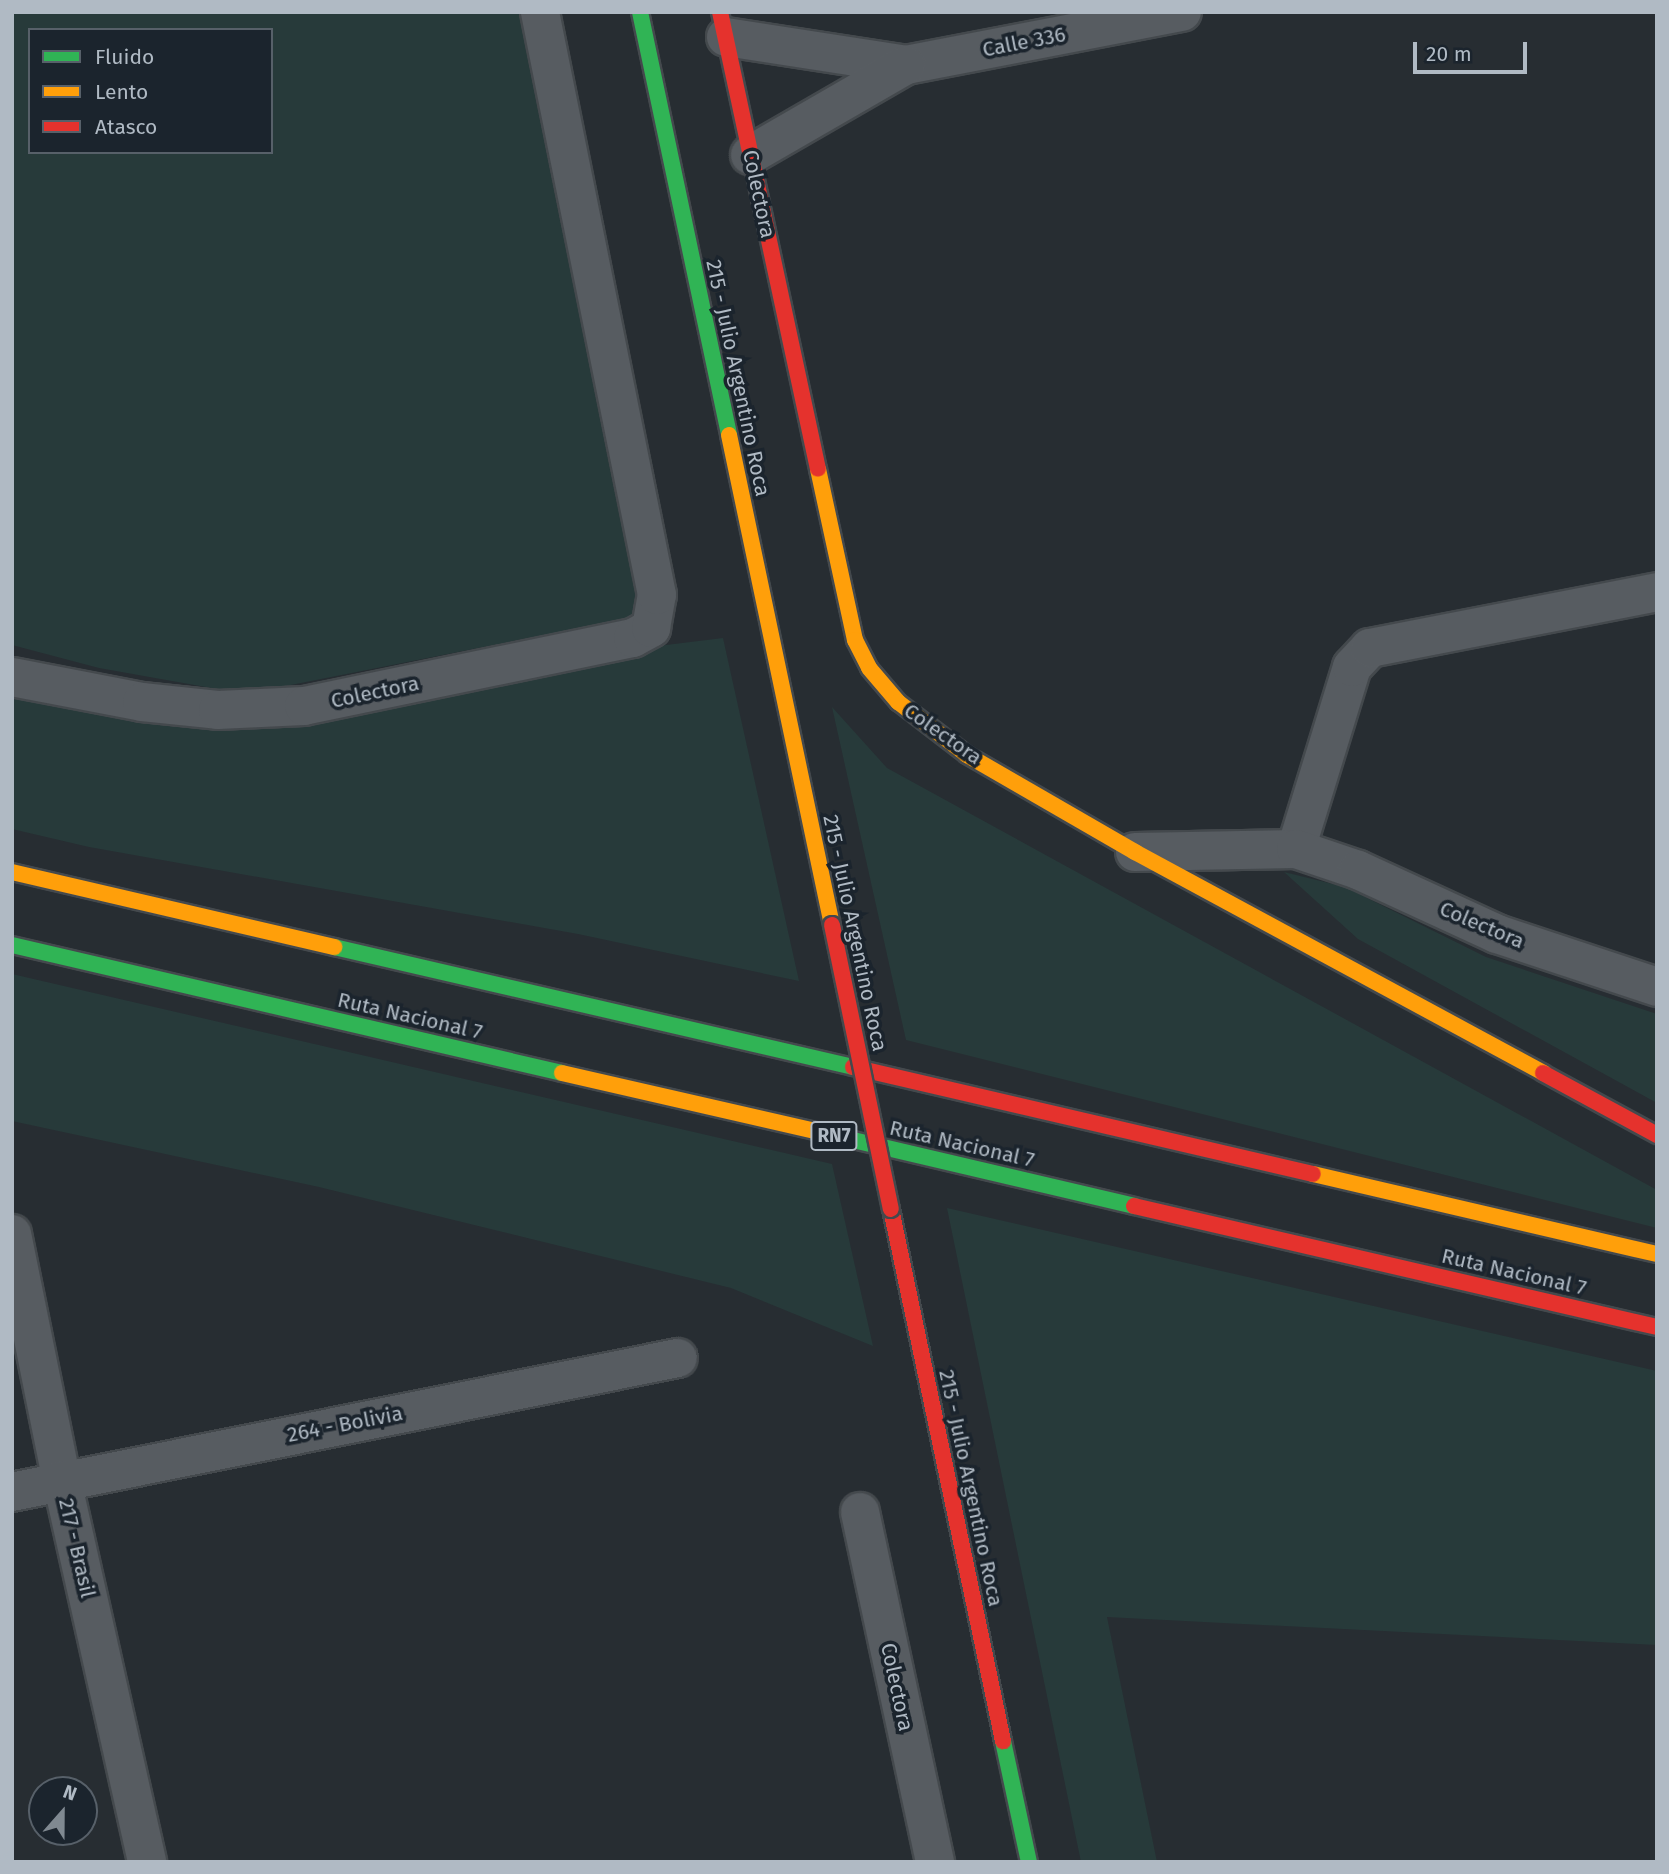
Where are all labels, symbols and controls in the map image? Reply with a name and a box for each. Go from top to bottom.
street label: Calle 336 [980,22,1068,62]
legend [28,28,273,154]
scale bar [1417,28,1531,72]
text: 20 m [1426,41,1472,67]
text: Fluido [95,44,154,70]
text: Lento [95,79,148,105]
text: Atasco [95,114,157,140]
street label: Colectora [737,148,781,240]
street label: 215 - Julio Argentino Roca [701,257,775,499]
street label: Colectora [329,670,421,714]
street label: Colectora [899,698,987,770]
street label: 215 - Julio Argentino Roca [818,812,892,1054]
street label: Colectora [1436,896,1528,954]
street label: Ruta Nacional 7 [335,987,485,1045]
street label: Ruta Nacional 7 [887,1115,1037,1173]
road number: RN7 [810,1120,858,1152]
street label: Ruta Nacional 7 [1439,1243,1589,1301]
street label: 215 - Julio Argentino Roca [934,1367,1008,1609]
street label: 264 - Bolivia [285,1400,405,1448]
street label: 217 - Brasil [53,1496,101,1600]
street label: Colectora [875,1641,919,1733]
north arrow [28,1776,98,1846]
text: N [60,1780,80,1806]

